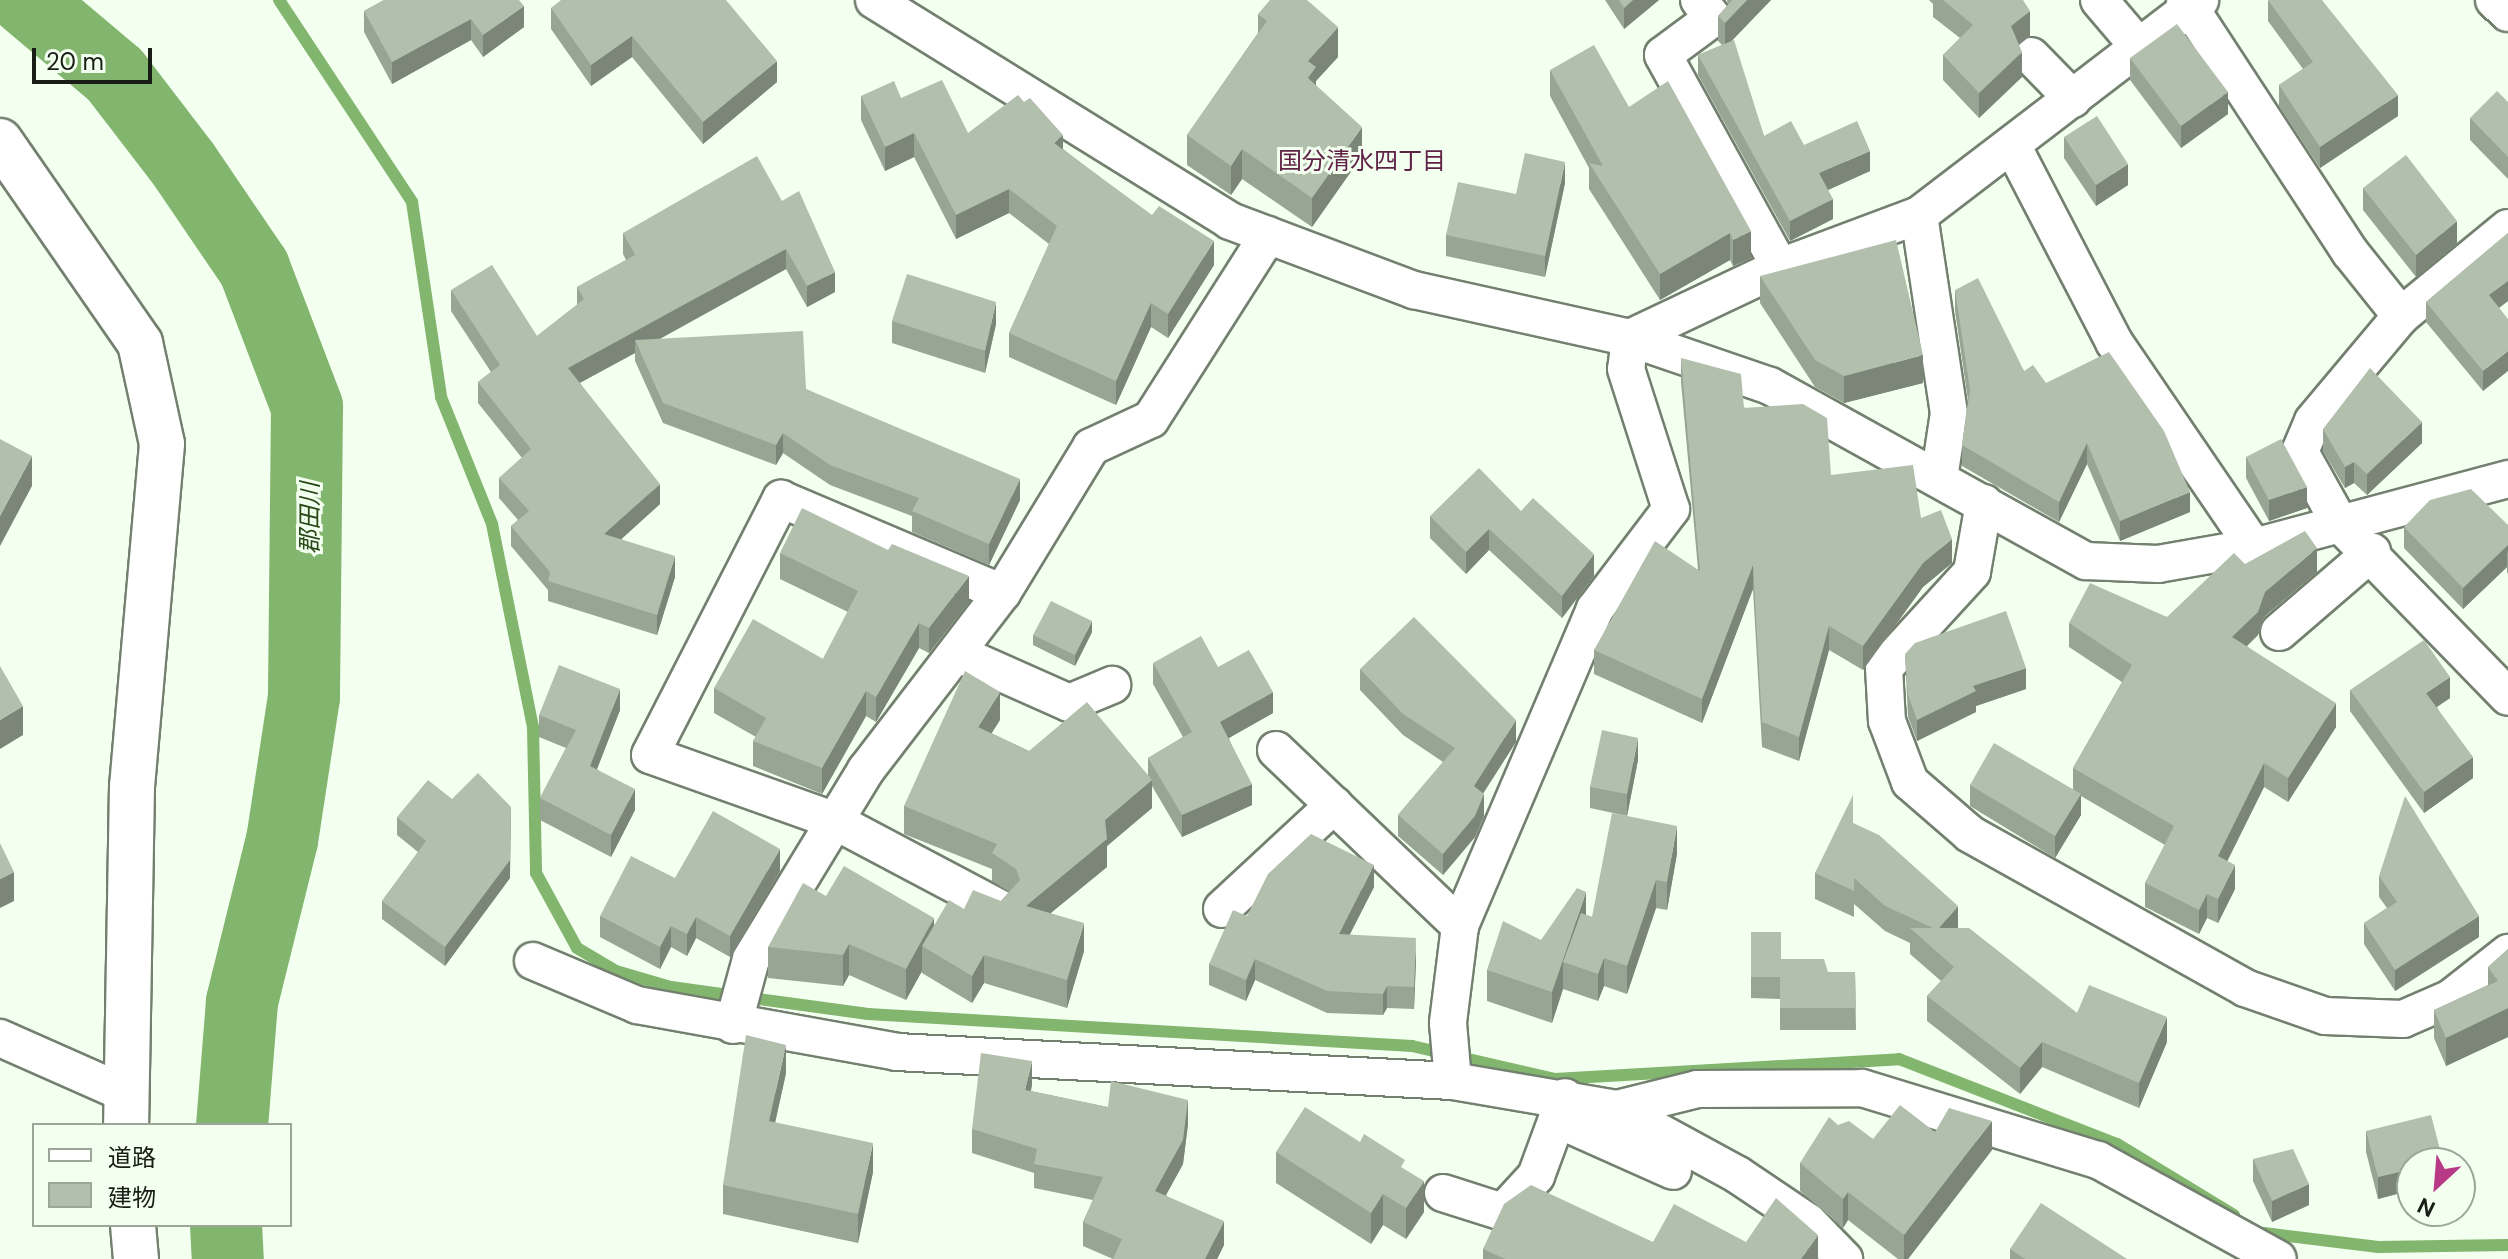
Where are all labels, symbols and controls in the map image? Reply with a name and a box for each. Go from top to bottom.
scale bar [36,32,156,82]
text: 20 m [46,46,104,77]
district label: 国分清水四丁目 [1278,147,1446,175]
water label: 郡田川 [296,482,324,554]
legend [32,1123,292,1227]
text: 道路 [108,1142,156,1173]
north arrow [2396,1147,2476,1227]
text: 建物 [108,1182,156,1213]
text: N [2413,1191,2440,1224]

